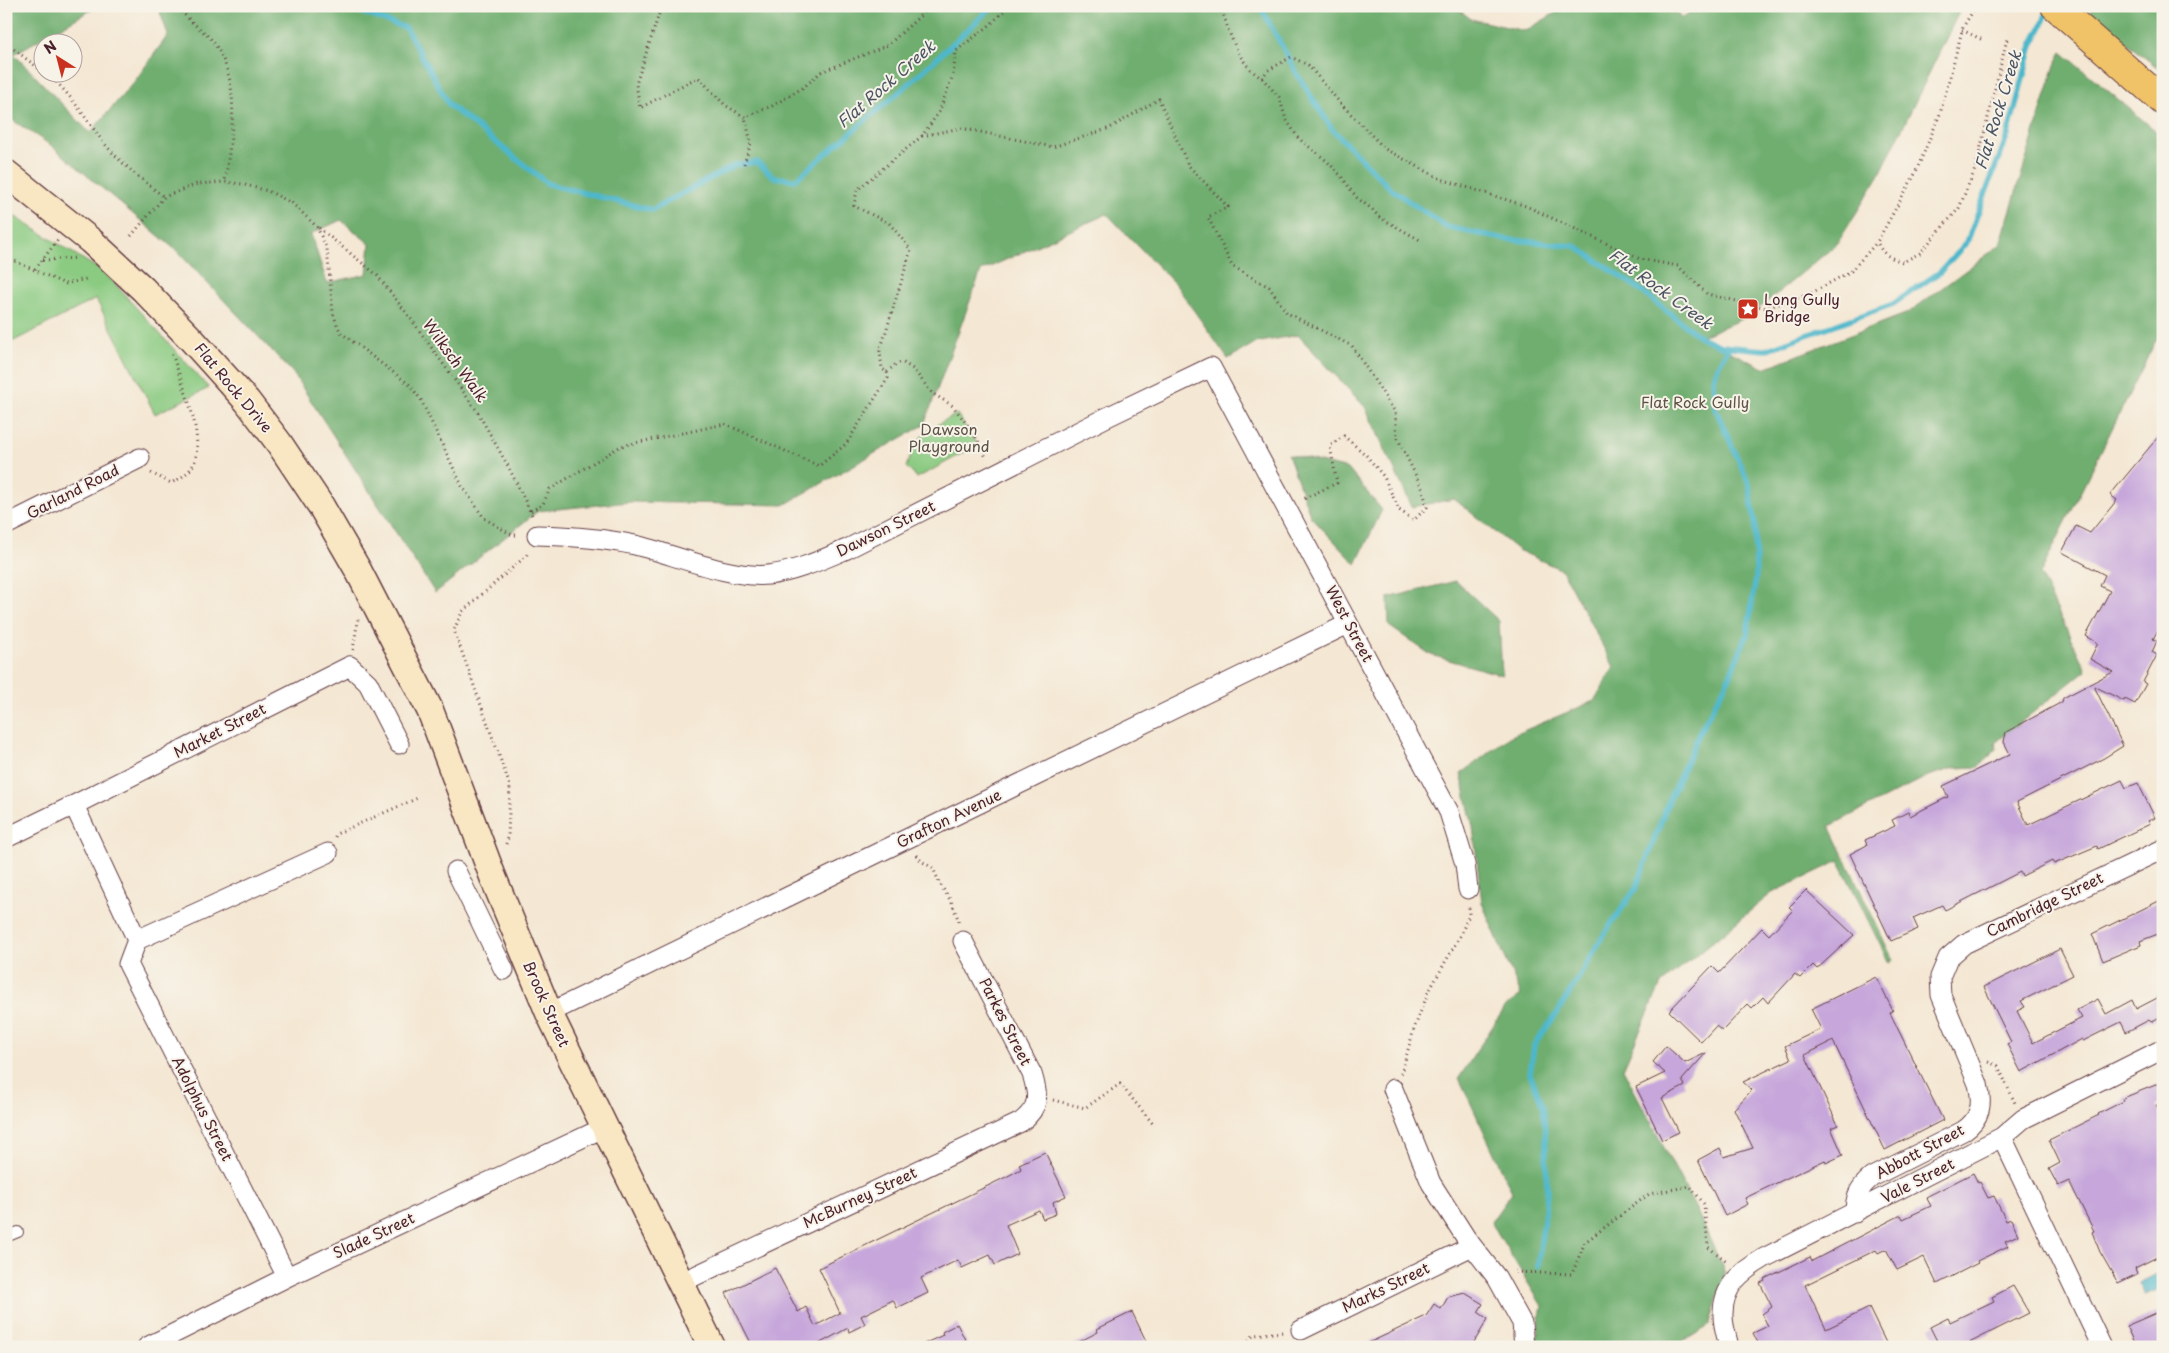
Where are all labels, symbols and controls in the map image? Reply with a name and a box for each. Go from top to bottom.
north arrow [32,32,82,82]
water label: Flat Rock Creek [831,33,941,133]
text: N [39,35,61,59]
water label: Flat Rock Creek [1968,46,2027,172]
water label: Flat Rock Creek [1605,242,1720,335]
place label: Long Gully Bridge [1764,287,1840,327]
place icon: Long Gully Bridge [1736,297,1760,321]
street label: Wilksch Walk [418,314,494,407]
street label: Flat Rock Drive [190,337,279,437]
park label: Flat Rock Gully [1641,390,1749,413]
park label: Dawson Playground [908,417,990,457]
street label: Garland Road [22,457,123,524]
street label: Dawson Street [832,494,939,562]
street label: West Street [1320,581,1380,666]
street label: Market Street [169,696,270,763]
street label: Grafton Avenue [892,782,1005,853]
street label: Cambridge Street [1982,865,2107,942]
street label: Brook Street [518,956,577,1050]
street label: Parkes Street [974,973,1038,1069]
street label: Adolphus Street [167,1052,240,1165]
street label: Abbott Street [1871,1118,1968,1184]
street label: Vale Street [1877,1151,1958,1208]
street label: McBurney Street [799,1160,920,1233]
street label: Slade Street [329,1206,418,1264]
street label: Marks Street [1338,1256,1433,1318]

